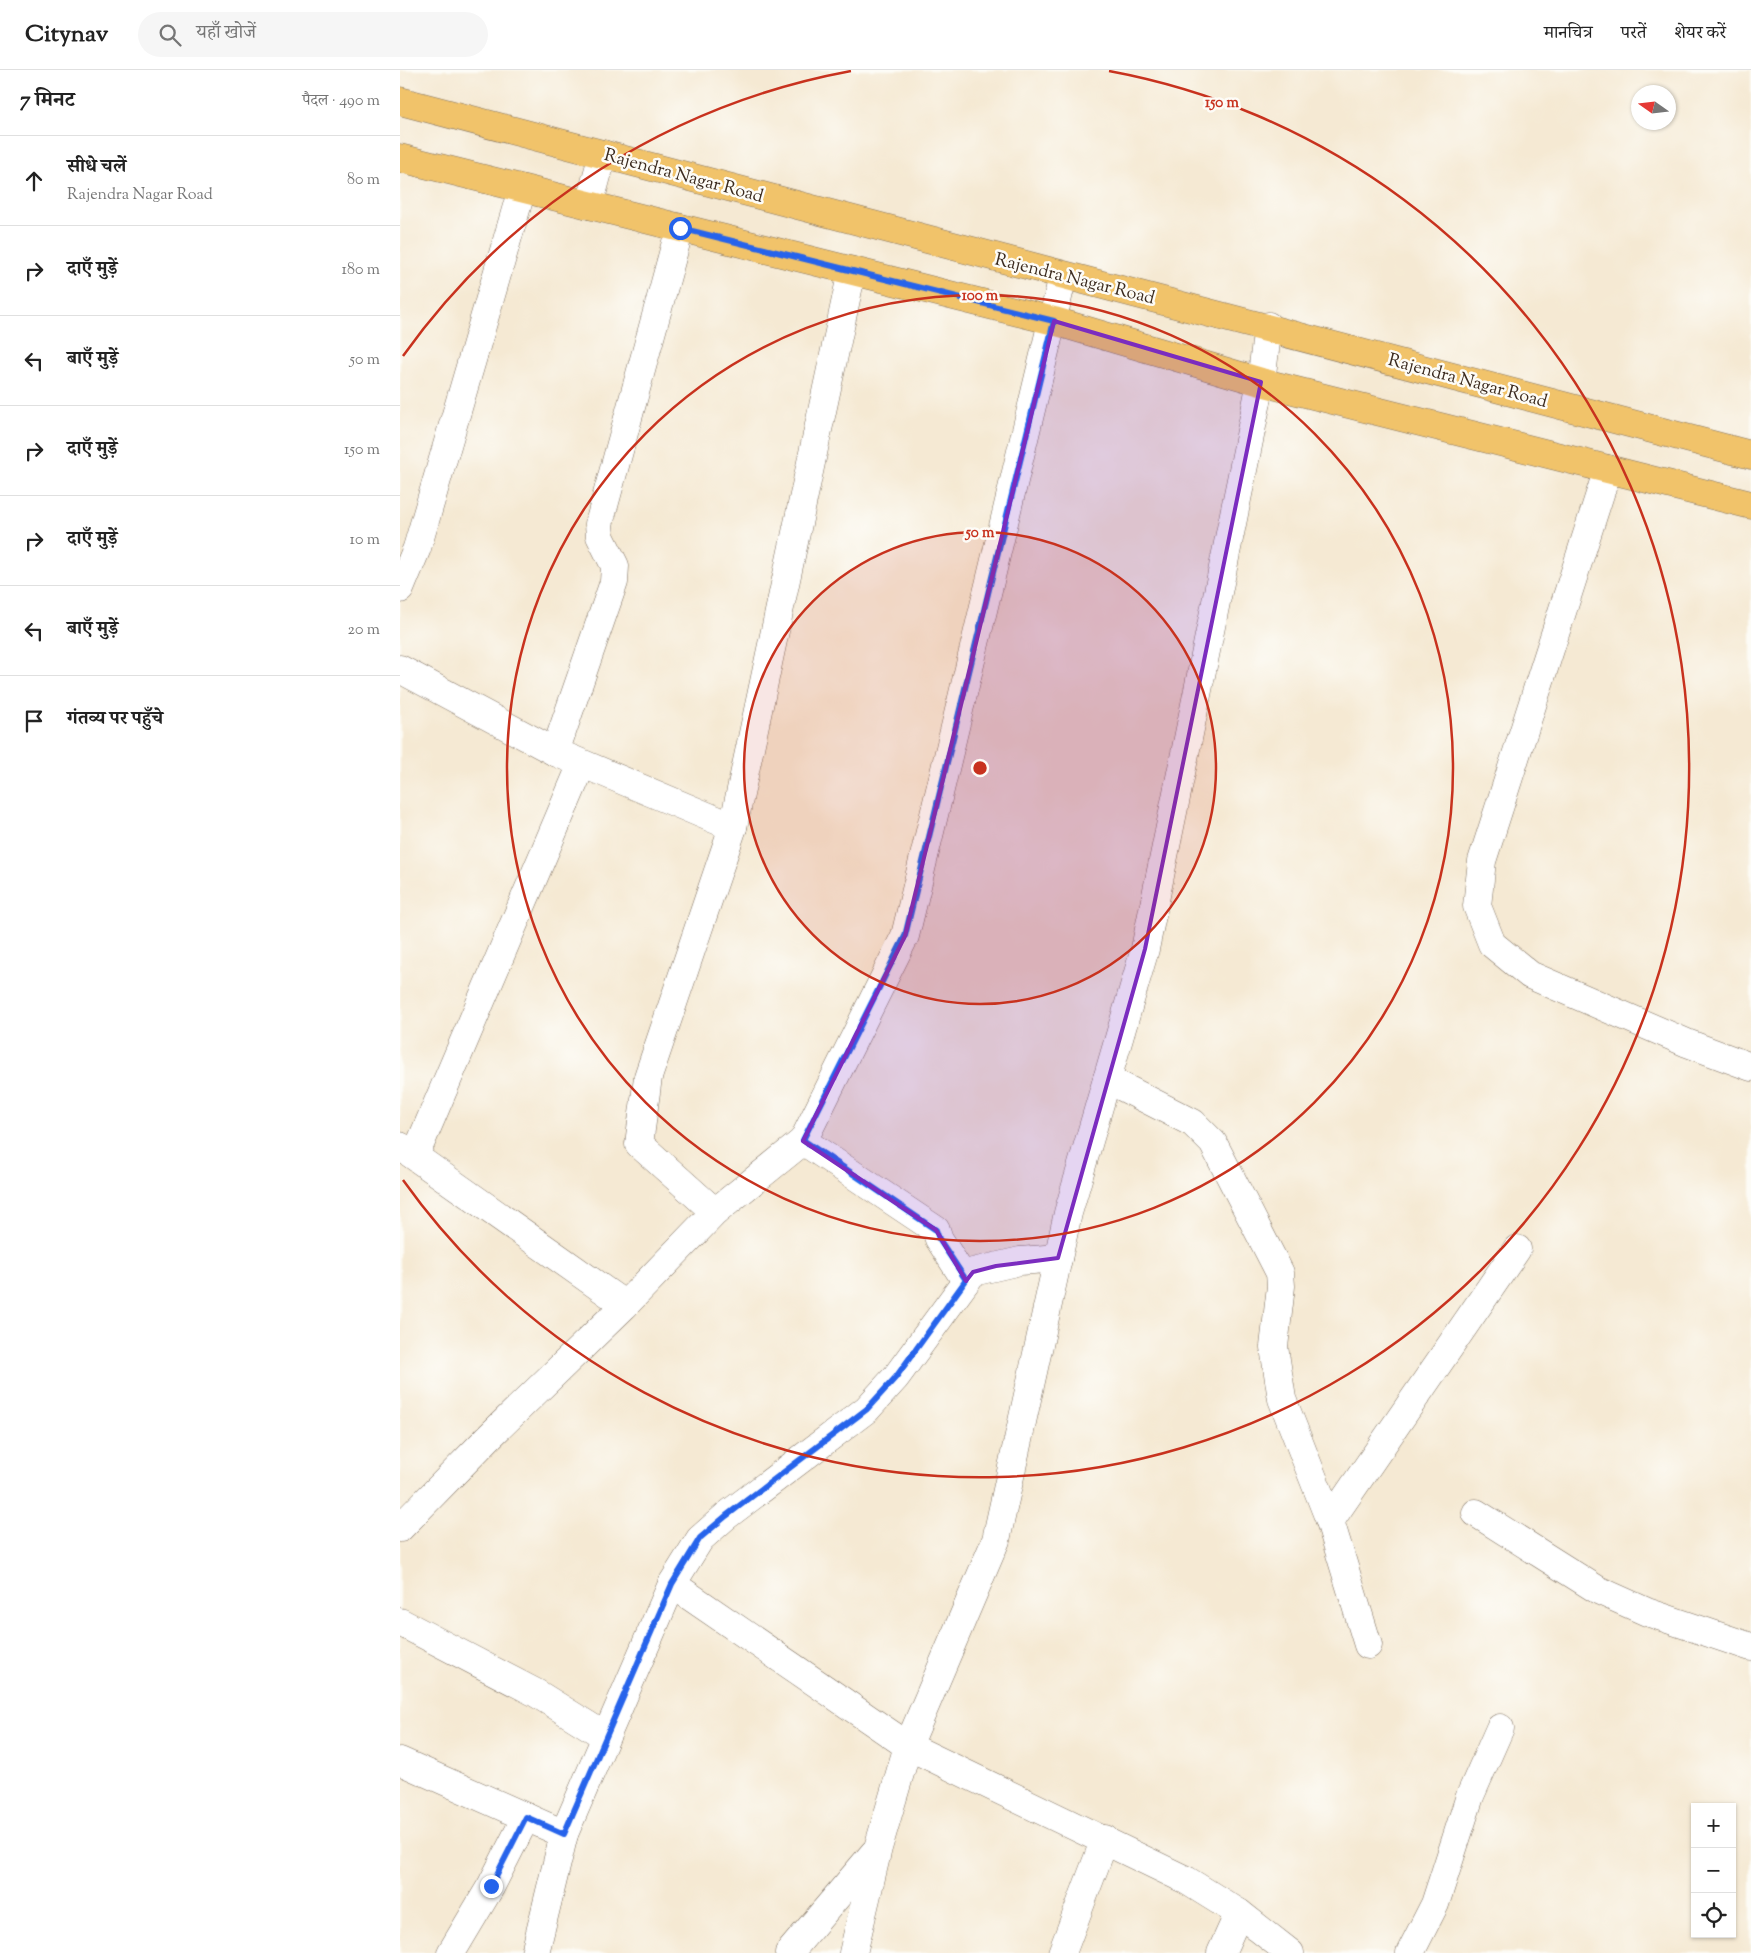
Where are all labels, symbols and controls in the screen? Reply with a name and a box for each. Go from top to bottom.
search box [138,12,488,57]
text: Citynav [25,18,108,52]
text: यहाँ खोजें [196,20,256,47]
icon: search [156,21,184,49]
text: मानचित्र [1544,21,1593,47]
text: परतें [1621,21,1646,47]
text: शेयर करें [1674,21,1726,47]
north arrow [1631,85,1676,130]
text: 7 मिनट [20,86,75,116]
text: पैदल · 490 m [302,90,380,113]
text: 150 m [1205,93,1239,114]
street label: Rajendra Nagar Road [601,143,766,211]
text: सीधे चलें [67,154,126,181]
icon: ahead [20,167,48,195]
text: 80 m [347,169,380,192]
text: Rajendra Nagar Road [67,184,213,207]
route start [669,217,692,240]
street label: Rajendra Nagar Road [992,247,1157,312]
text: दाएँ मुड़ें [67,256,118,283]
icon: right [20,257,48,285]
text: 180 m [341,259,380,282]
text: 100 m [962,286,999,307]
text: बाएँ मुड़ें [67,346,118,373]
icon: left [20,347,48,375]
street label: Rajendra Nagar Road [1385,348,1550,416]
text: 50 m [349,349,380,372]
text: दाएँ मुड़ें [67,436,118,463]
icon: right [20,437,48,465]
text: 150 m [344,439,380,462]
text: 50 m [965,523,995,544]
text: दाएँ मुड़ें [67,526,118,553]
icon: right [20,527,48,555]
text: 10 m [350,529,380,552]
text: बाएँ मुड़ें [67,616,118,643]
icon: left [20,617,48,645]
text: 20 m [347,619,380,642]
text: गंतव्य पर पहुँचे [67,706,163,733]
icon: arrive [20,707,48,735]
centre of rings [971,759,989,777]
map controls [1691,1803,1736,1938]
button: + [1691,1803,1736,1848]
button: − [1691,1848,1736,1893]
route end [480,1875,503,1898]
button: locate [1691,1893,1736,1938]

